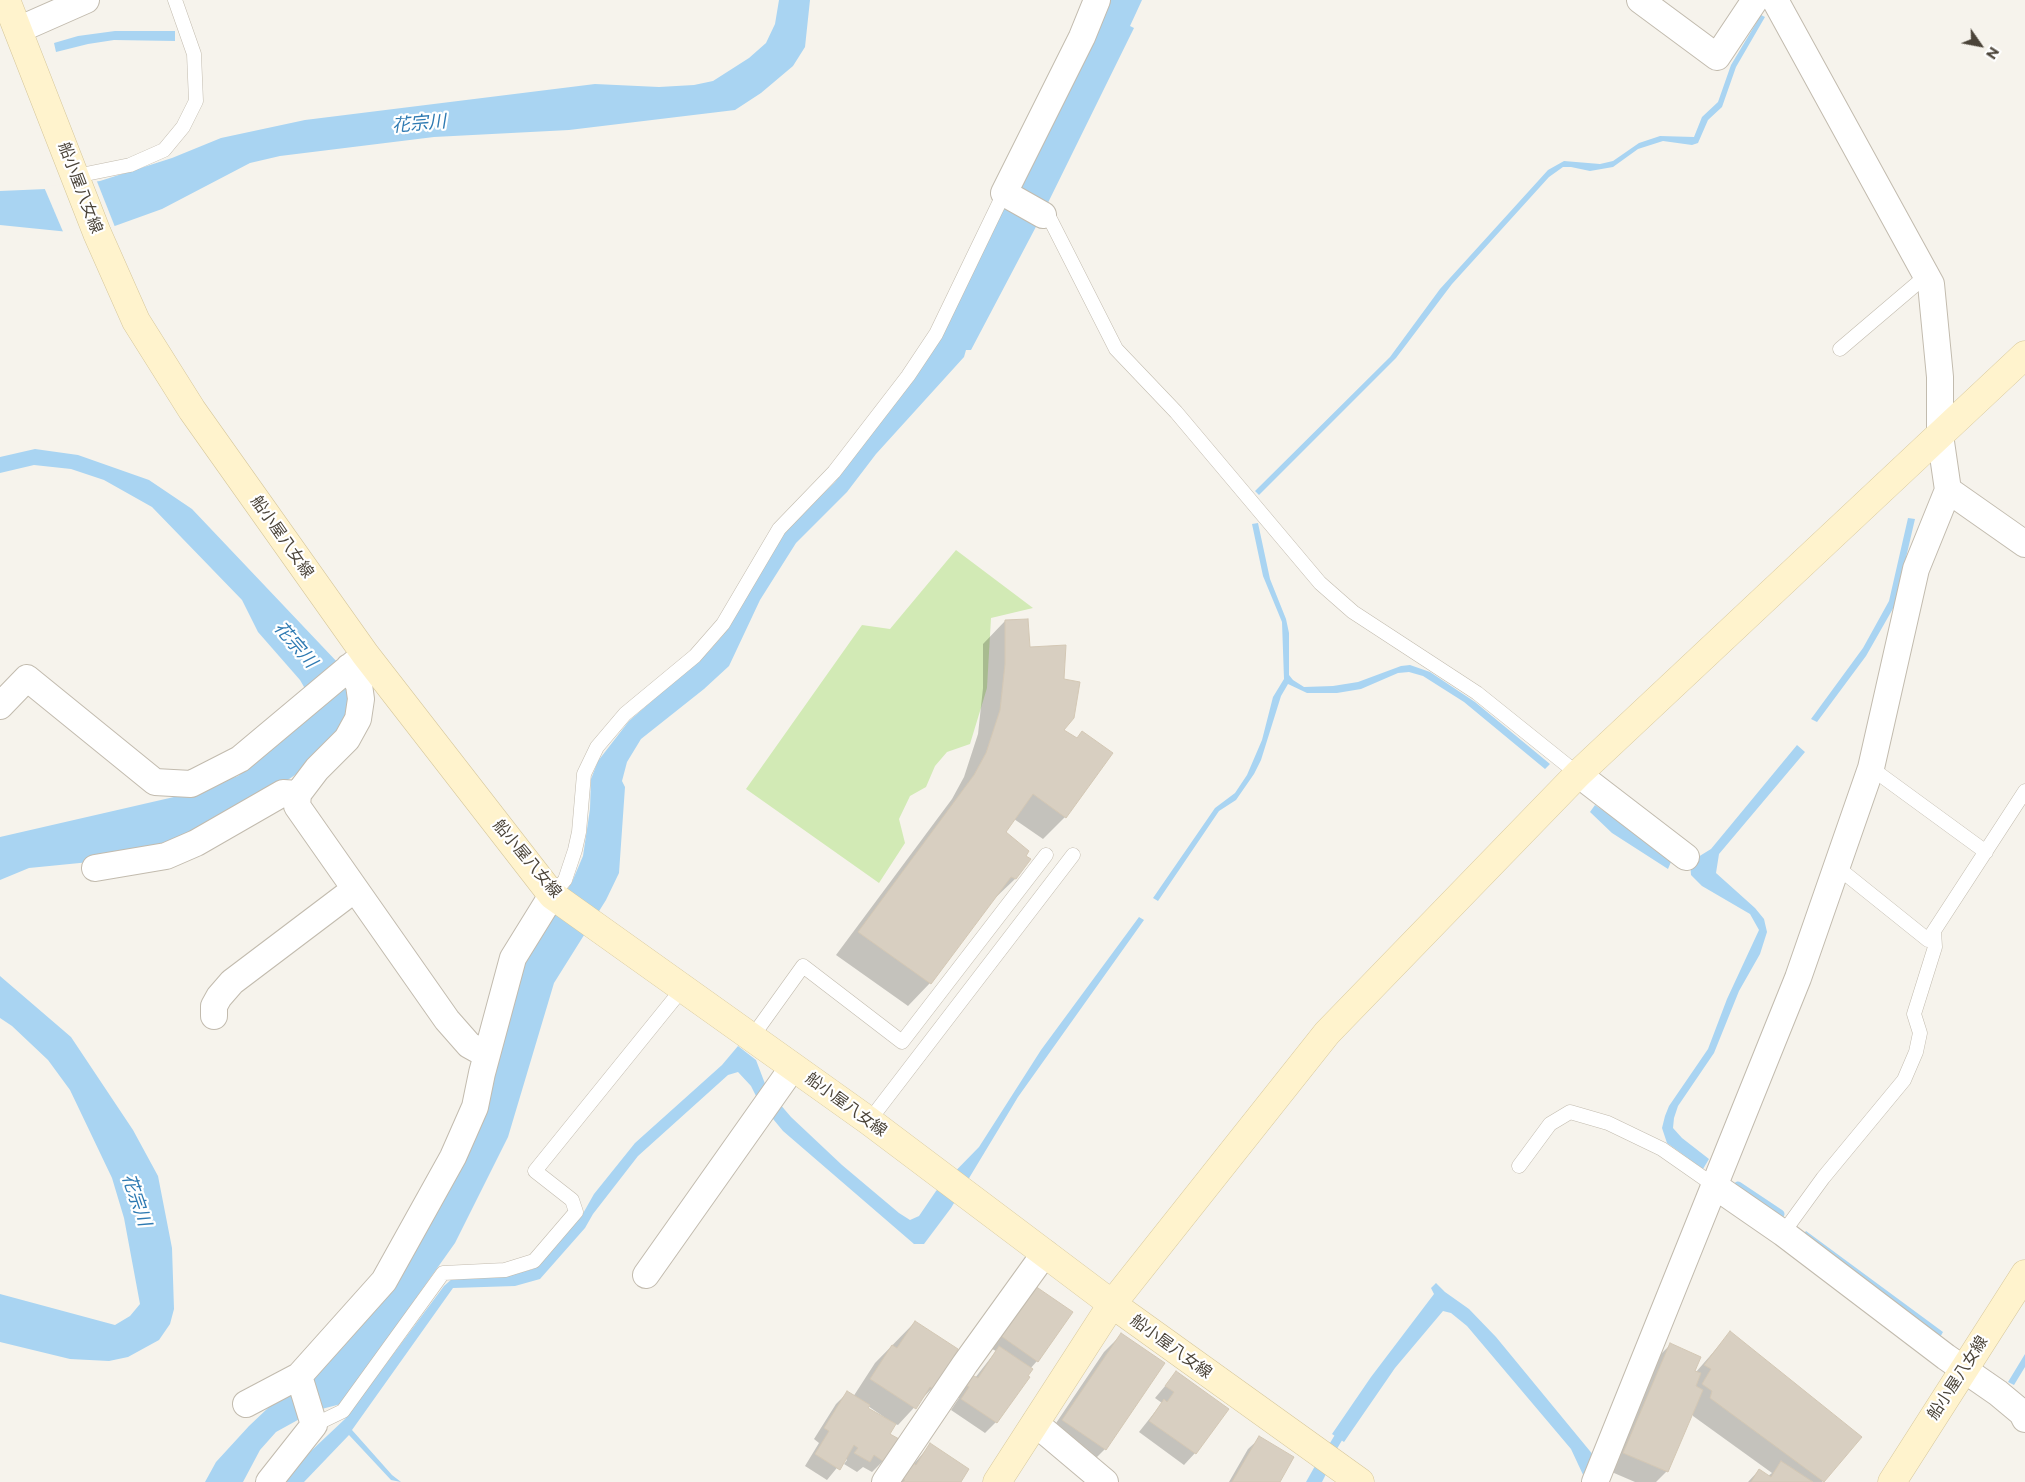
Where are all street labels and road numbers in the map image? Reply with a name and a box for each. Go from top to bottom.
street label: 船小屋八女線 [54,140,106,236]
street label: 船小屋八女線 [247,492,317,582]
street label: 船小屋八女線 [489,816,565,902]
street label: 船小屋八女線 [802,1069,890,1141]
street label: 船小屋八女線 [1127,1311,1215,1383]
street label: 船小屋八女線 [1924,1333,1992,1423]

